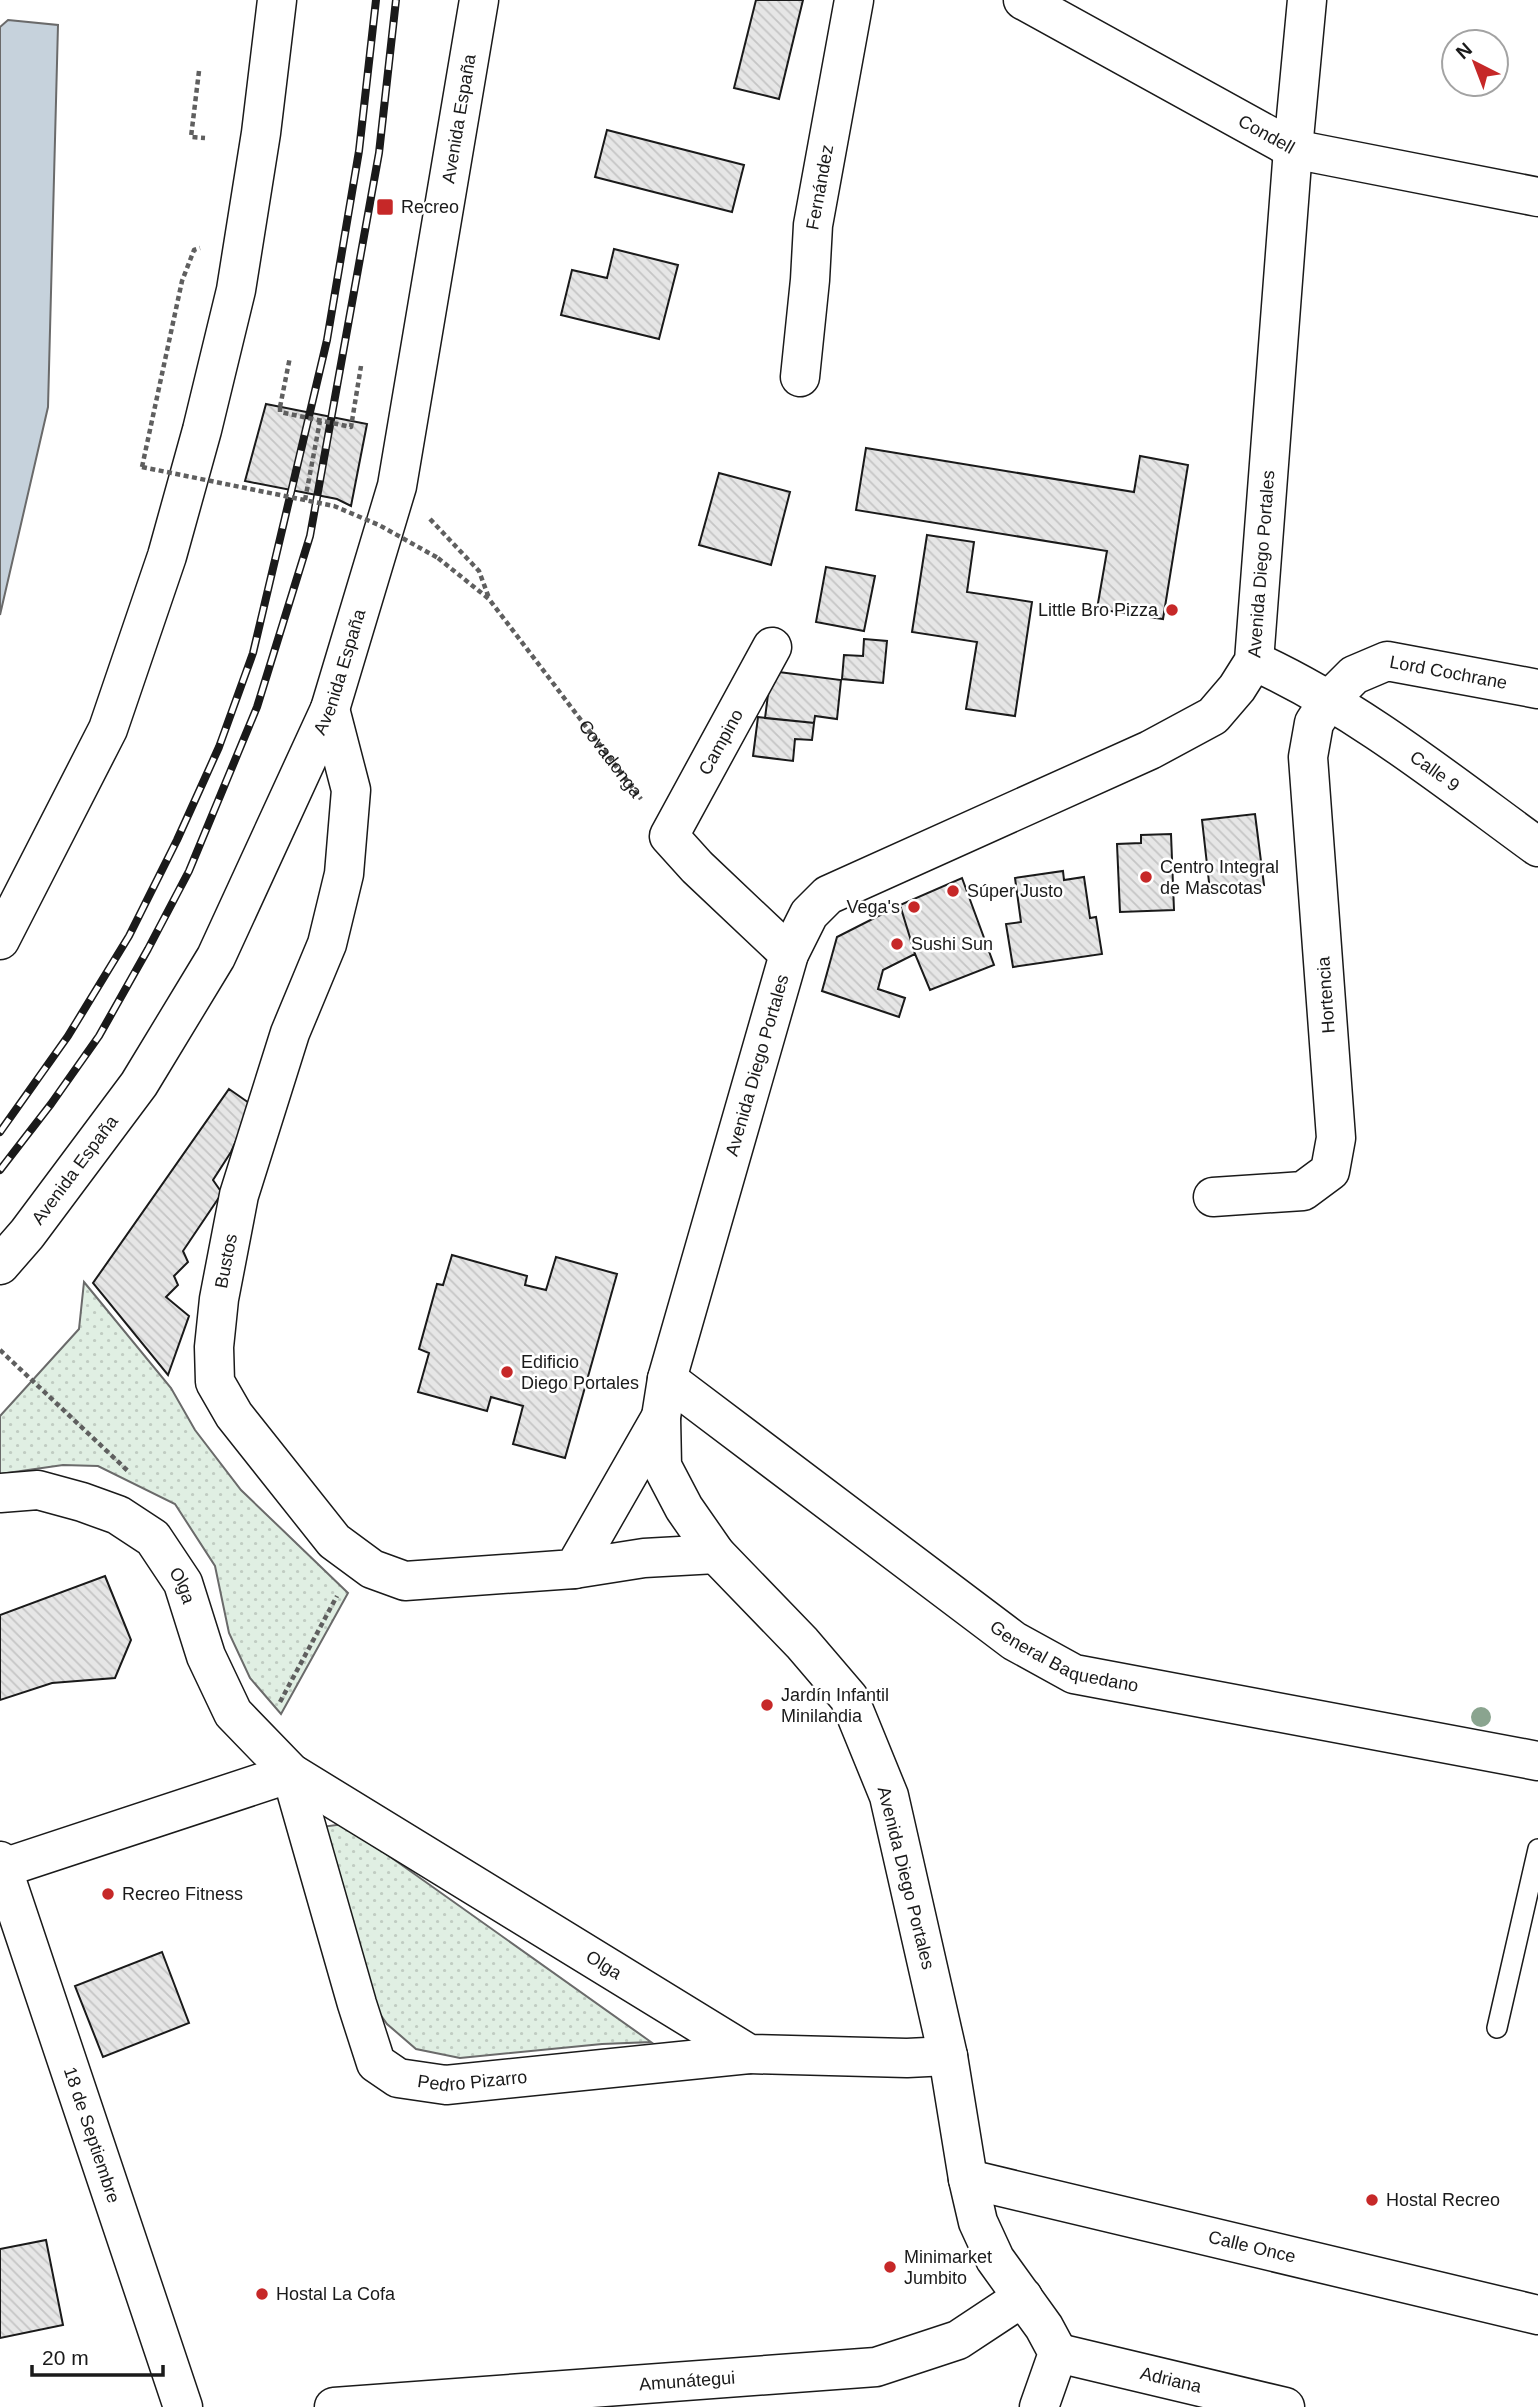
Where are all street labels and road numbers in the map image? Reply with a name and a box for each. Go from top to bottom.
street label: Avenida España [438,52,480,185]
street label: Condell [1235,111,1298,158]
street label: Fernández [802,143,837,231]
street label: Avenida Diego Portales [1244,470,1278,659]
street label: Avenida España [310,606,370,738]
street label: Lord Cochrane [1388,652,1509,693]
street label: Campino [695,706,747,778]
street label: Covadonga [575,716,647,802]
street label: Calle 9 [1406,747,1463,796]
street label: Hortencia [1313,955,1339,1034]
street label: Avenida Diego Portales [722,972,793,1158]
street label: Avenida España [28,1111,123,1228]
street label: Bustos [211,1232,241,1290]
street label: Olga [165,1563,199,1607]
street label: General Baquedano [986,1616,1140,1696]
street label: Avenida Diego Portales [874,1784,938,1972]
street label: Olga [582,1946,626,1984]
street label: 18 de Septiembre [60,2064,124,2206]
street label: Pedro Pizarro [416,2067,528,2095]
street label: Calle Once [1206,2227,1298,2267]
street label: Adriana [1138,2363,1204,2397]
street label: Amunátegui [638,2367,736,2394]

